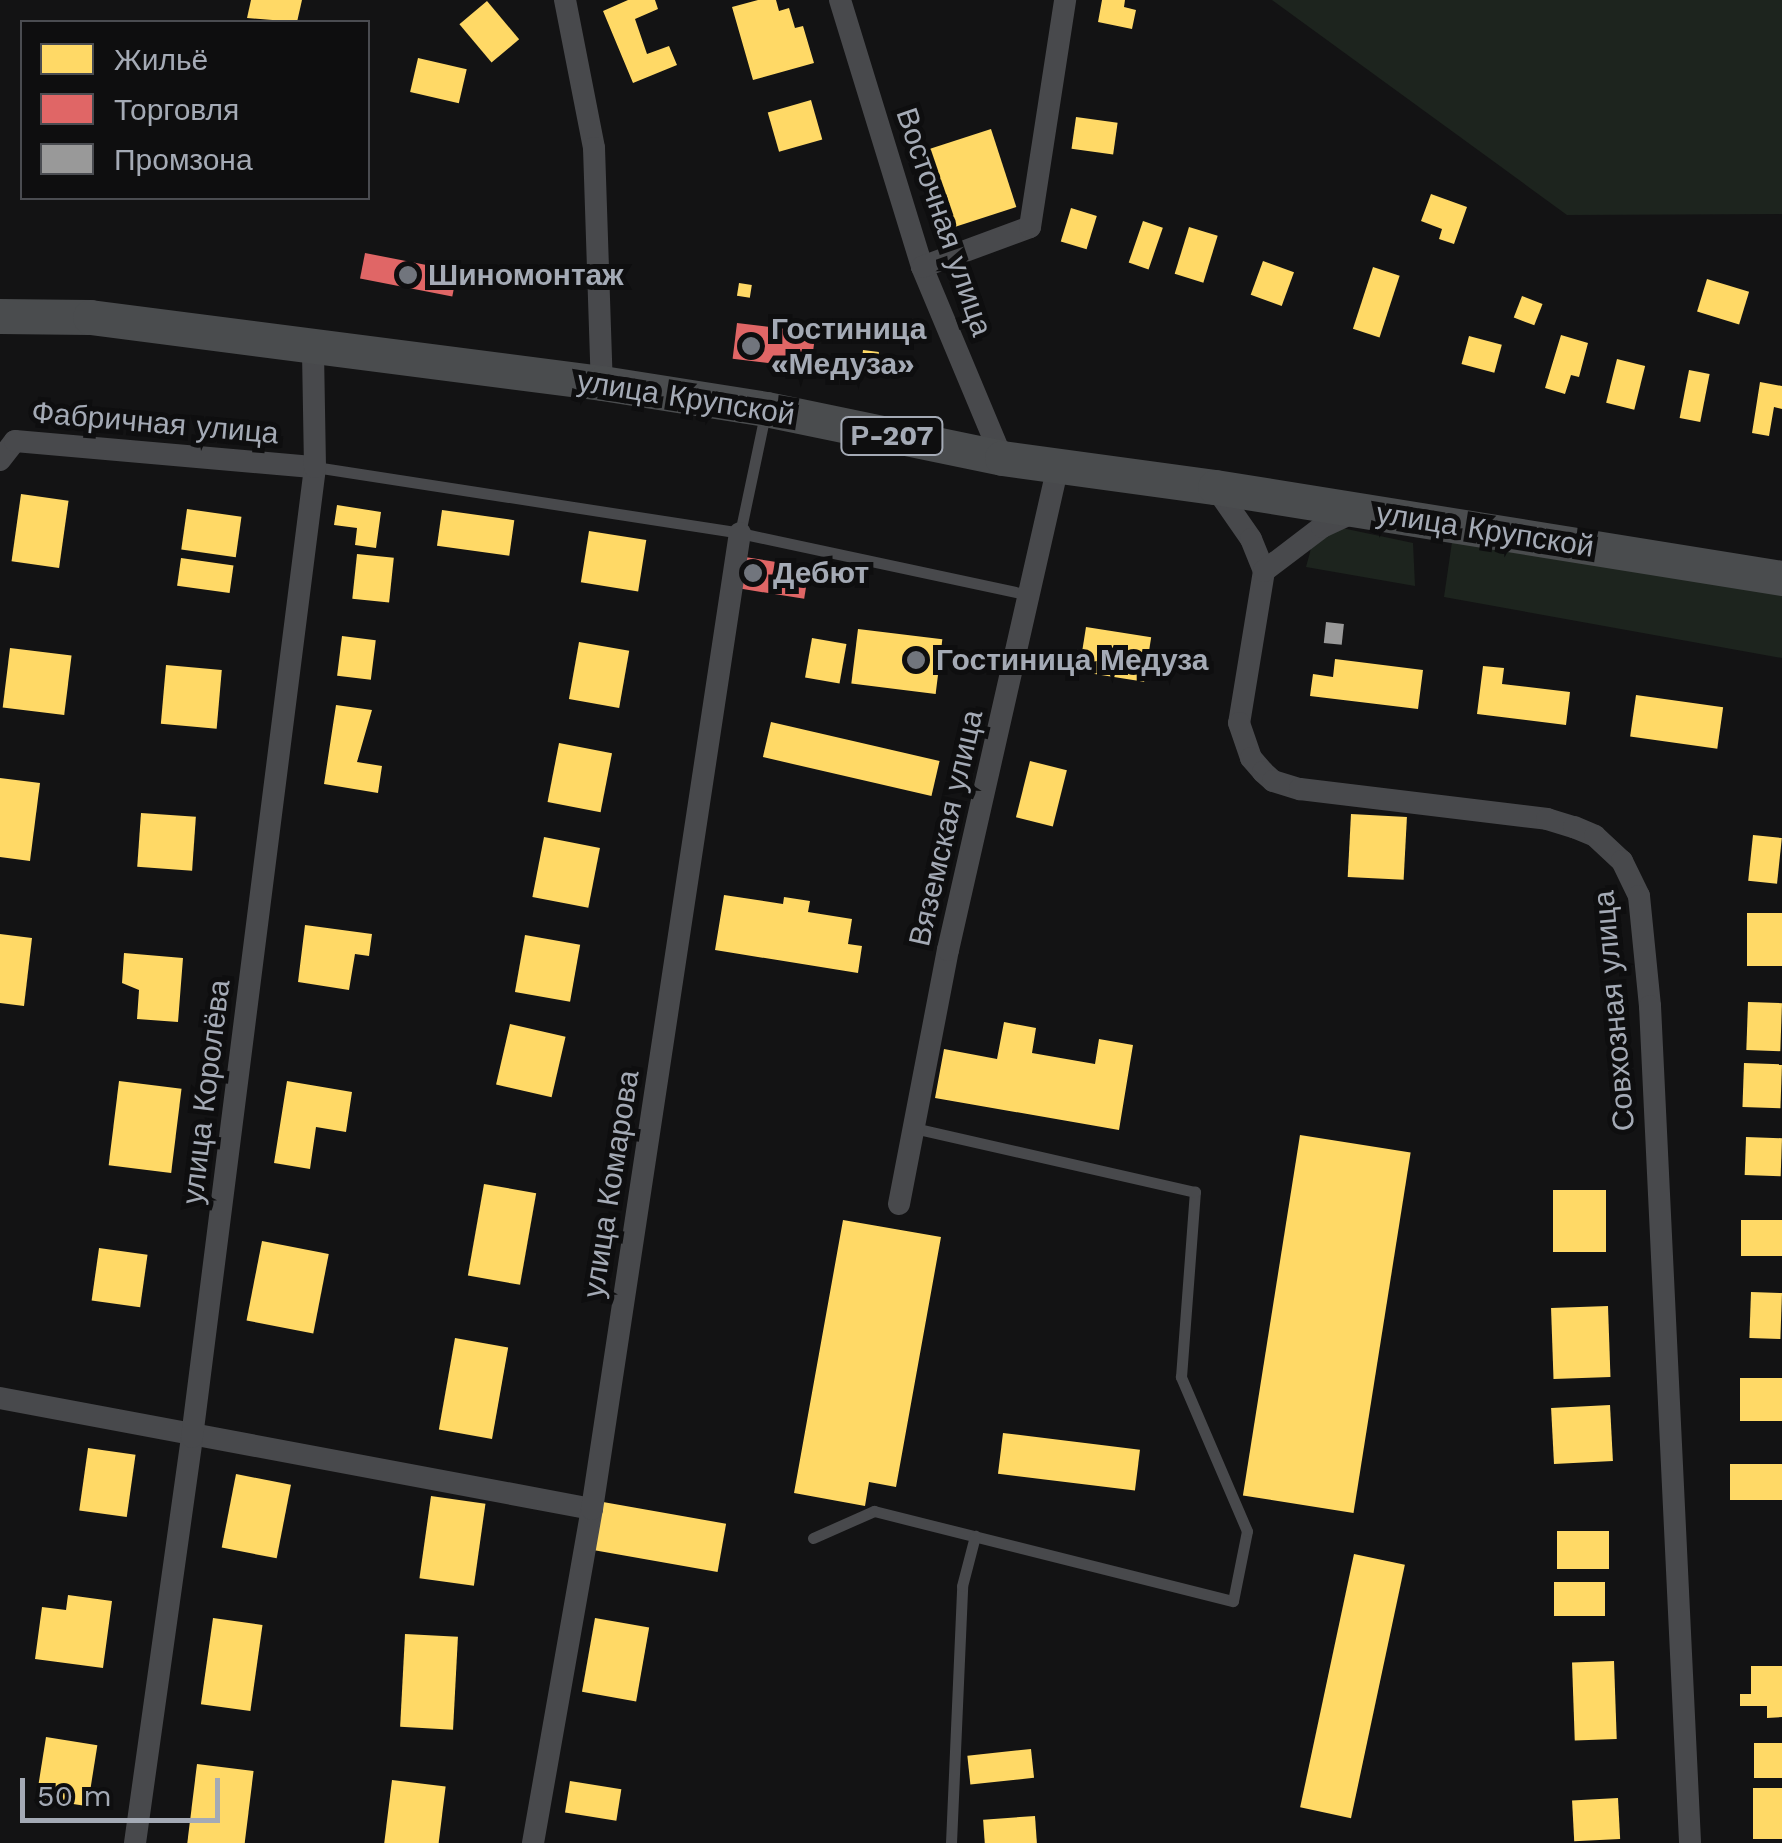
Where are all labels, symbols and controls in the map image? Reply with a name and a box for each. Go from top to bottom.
legend [20,20,370,200]
text: Жильё [114,42,208,77]
text: Торговля [114,92,239,127]
street label: Восточная улица [888,103,1000,341]
text: Промзона [114,142,253,177]
place label: Шиномонтаж [428,257,624,293]
marker: Шиномонтаж [397,264,419,286]
place label: Гостиница «Медуза» [771,311,926,382]
marker: Гостиница «Медуза» [740,335,762,357]
street label: улица Крупской [575,363,797,433]
street label: Фабричная улица [30,394,280,452]
road number: Р-207 [840,413,944,459]
street label: улица Крупской [1374,495,1596,565]
place label: Дебют [773,555,869,591]
marker: Дебют [742,562,764,584]
place label: Гостиница Медуза [936,642,1208,678]
marker: Гостиница Медуза [905,649,927,671]
street label: Вяземская улица [901,707,991,949]
street label: Совхозная улица [1586,889,1642,1133]
street label: улица Королёва [174,978,238,1206]
street label: улица Комарова [575,1068,647,1300]
scale bar [25,1758,225,1820]
text: 50 m [37,1778,112,1813]

